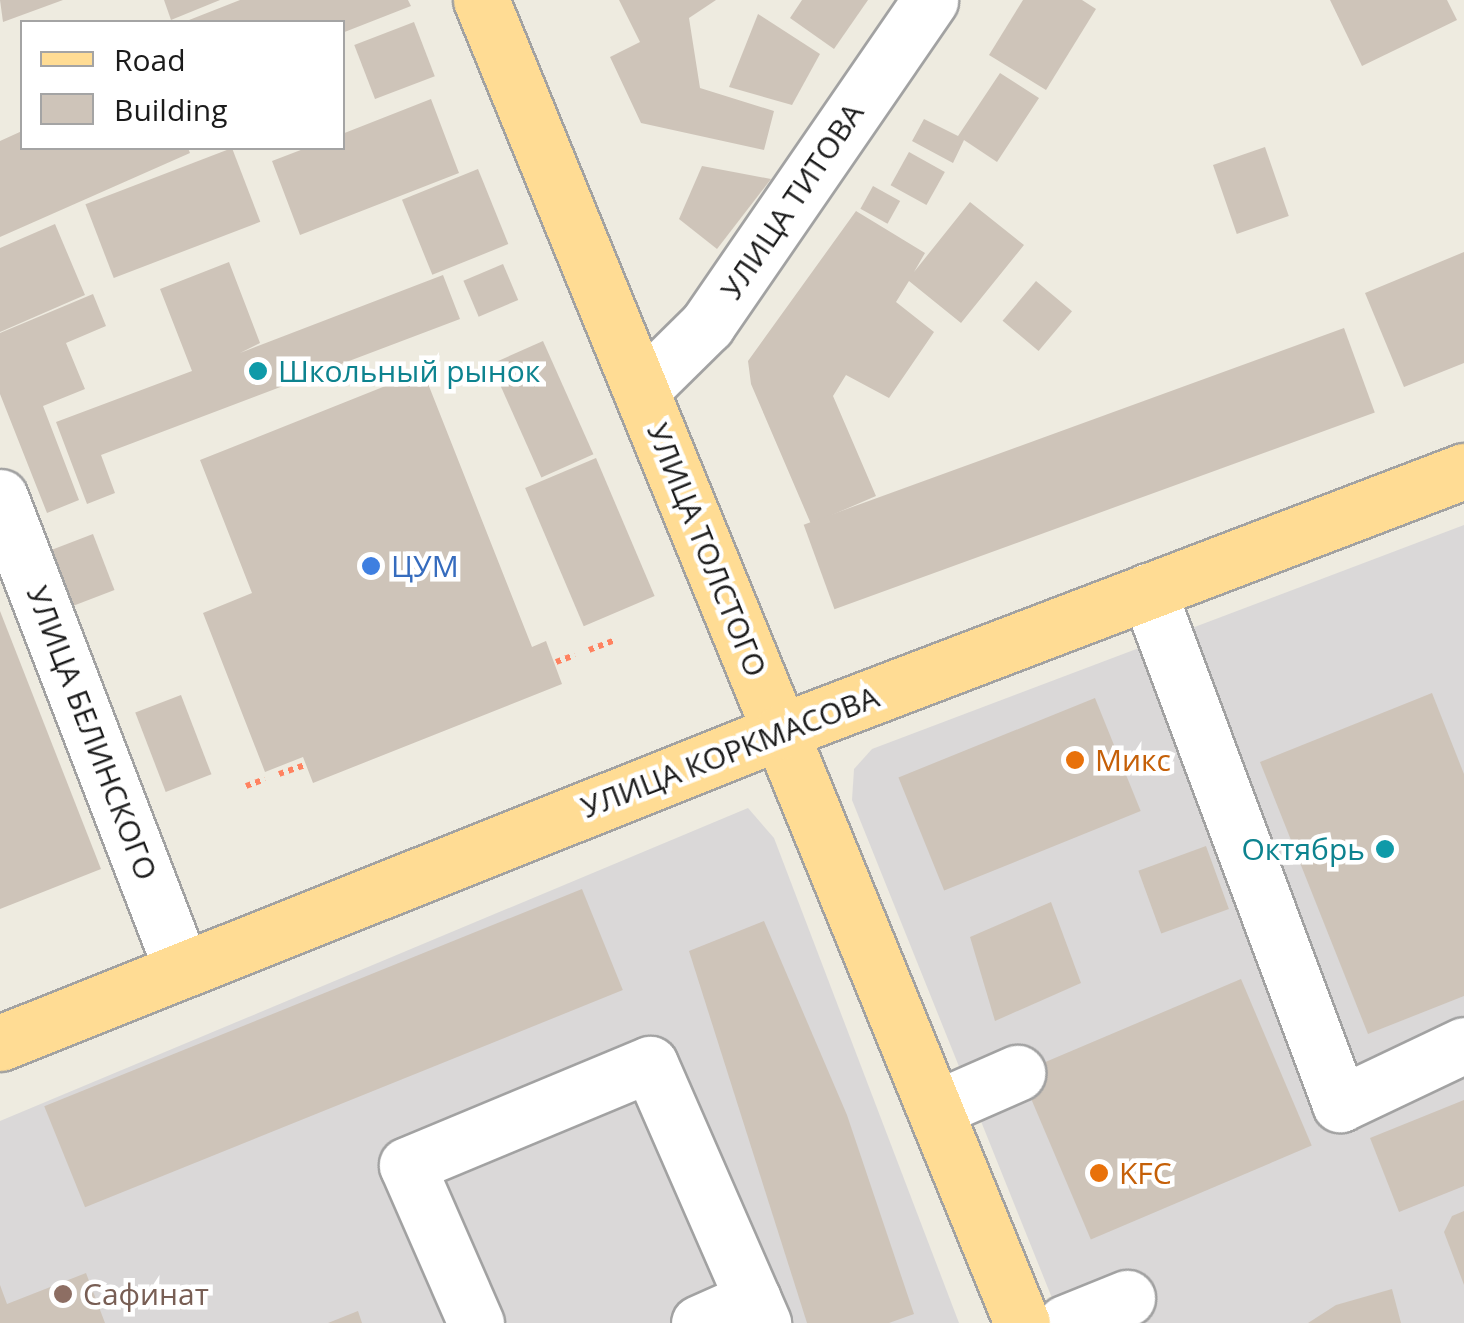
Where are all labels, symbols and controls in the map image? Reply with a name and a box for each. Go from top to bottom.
legend [20,20,345,150]
text: Road [114,39,186,80]
text: Building [114,89,228,130]
street label: УЛИЦА ТИТОВА [713,96,871,306]
place label: Школьный рынок [278,353,540,389]
marker: Школьный рынок [247,360,269,382]
street label: УЛИЦА ТОЛСТОГО [640,418,774,682]
place label: ЦУМ [391,548,459,584]
marker: ЦУМ [360,555,382,577]
street label: УЛИЦА БЕЛИНСКОГО [19,581,165,885]
street label: УЛИЦА КОРКМАСОВА [576,679,884,825]
place label: Микс [1095,742,1171,778]
marker: Микс [1064,749,1086,771]
place label: Октябрь [1242,831,1365,867]
marker: Октябрь [1374,838,1396,860]
place label: KFC [1119,1155,1172,1191]
marker: KFC [1088,1162,1110,1184]
place label: Сафинат [83,1276,209,1312]
marker: Сафинат [52,1283,74,1305]

